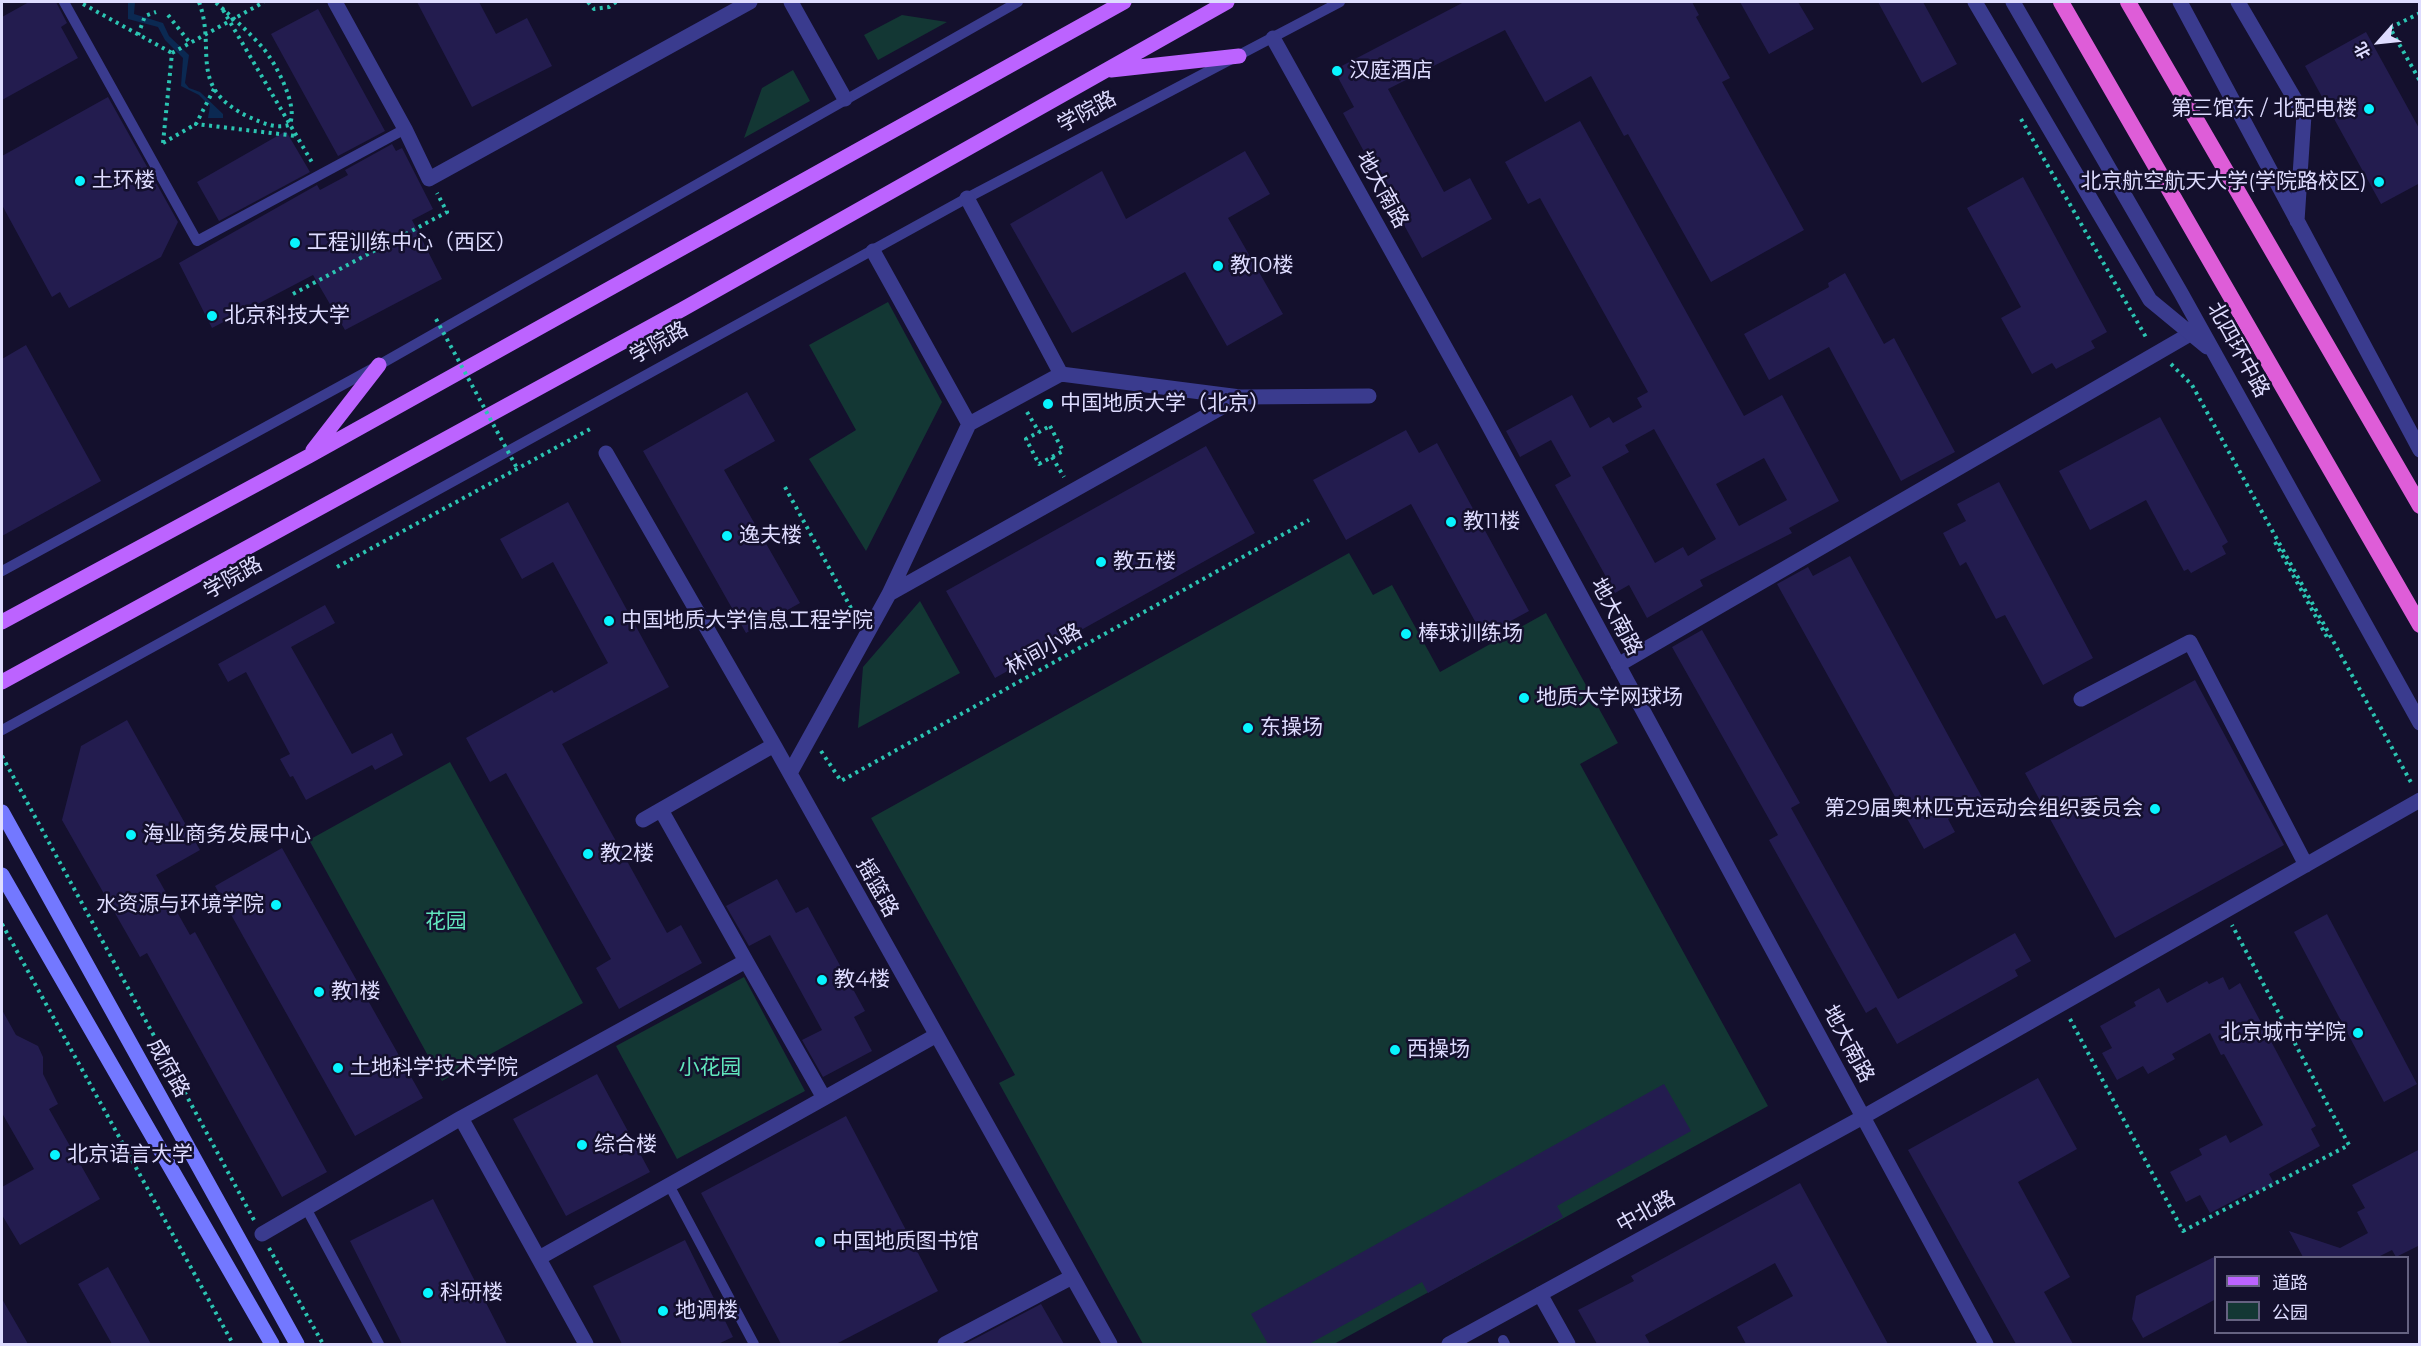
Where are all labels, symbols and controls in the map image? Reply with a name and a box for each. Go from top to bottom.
north arrow [2349,12,2409,72]
text: 北 [2350,39,2375,62]
place label: 汉庭酒店 [1349,58,1433,84]
marker: 汉庭酒店 [1330,64,1344,78]
street label: 学院路 [1053,86,1121,138]
place label: 第三馆东 / 北配电楼 [2171,96,2357,122]
marker: 第三馆东 / 北配电楼 [2362,102,2376,116]
street label: 地大南路 [1351,147,1413,233]
place label: 土环楼 [92,168,155,194]
place label: 北京航空航天大学(学院路校区) [2080,169,2367,195]
marker: 土环楼 [73,174,87,188]
marker: 北京航空航天大学(学院路校区) [2372,175,2386,189]
place label: 工程训练中心（西区） [307,230,517,256]
marker: 工程训练中心（西区） [288,236,302,250]
place label: 教10楼 [1230,253,1293,279]
marker: 教10楼 [1211,259,1225,273]
street label: 北四环中路 [2202,298,2274,402]
place label: 北京科技大学 [224,303,350,329]
marker: 北京科技大学 [205,309,219,323]
street label: 学院路 [625,317,693,369]
place label: 中国地质大学（北京） [1060,391,1270,417]
marker: 中国地质大学（北京） [1041,397,1055,411]
place label: 教11楼 [1463,509,1520,535]
marker: 教11楼 [1444,515,1458,529]
place label: 逸夫楼 [739,523,802,549]
marker: 逸夫楼 [720,529,734,543]
place label: 教五楼 [1113,549,1176,575]
street label: 学院路 [199,552,267,604]
marker: 教五楼 [1094,555,1108,569]
street label: 地大南路 [1585,574,1647,660]
place label: 中国地质大学信息工程学院 [621,608,873,634]
marker: 中国地质大学信息工程学院 [602,614,616,628]
street label: 林间小路 [1001,619,1087,681]
place label: 棒球训练场 [1418,621,1523,647]
marker: 棒球训练场 [1399,627,1413,641]
place label: 地质大学网球场 [1536,685,1683,711]
marker: 地质大学网球场 [1517,691,1531,705]
place label: 东操场 [1260,715,1323,741]
marker: 东操场 [1241,721,1255,735]
place label: 第29届奥林匹克运动会组织委员会 [1824,796,2143,822]
marker: 第29届奥林匹克运动会组织委员会 [2148,802,2162,816]
place label: 海业商务发展中心 [143,822,311,848]
marker: 海业商务发展中心 [124,828,138,842]
place label: 教2楼 [600,841,654,867]
marker: 教2楼 [581,847,595,861]
street label: 摇篮路 [851,854,903,922]
place label: 水资源与环境学院 [96,892,264,918]
marker: 水资源与环境学院 [269,898,283,912]
park label: 花园 [425,909,467,935]
place label: 教4楼 [834,967,890,993]
marker: 教4楼 [815,973,829,987]
place label: 教1楼 [331,979,381,1005]
marker: 教1楼 [312,985,326,999]
street label: 地大南路 [1817,1001,1879,1087]
place label: 北京城市学院 [2220,1020,2346,1046]
marker: 北京城市学院 [2351,1026,2365,1040]
street label: 成府路 [142,1034,194,1102]
place label: 西操场 [1407,1037,1470,1063]
marker: 西操场 [1388,1043,1402,1057]
place label: 土地科学技术学院 [350,1055,518,1081]
park label: 小花园 [679,1055,741,1081]
marker: 土地科学技术学院 [331,1061,345,1075]
place label: 综合楼 [594,1132,657,1158]
marker: 综合楼 [575,1138,589,1152]
place label: 北京语言大学 [67,1142,193,1168]
marker: 北京语言大学 [48,1148,62,1162]
street label: 中北路 [1612,1186,1680,1238]
place label: 中国地质图书馆 [832,1229,979,1255]
marker: 中国地质图书馆 [813,1235,827,1249]
legend [2214,1256,2409,1334]
text: 道路 [2272,1272,2308,1294]
place label: 科研楼 [440,1280,503,1306]
marker: 科研楼 [421,1286,435,1300]
place label: 地调楼 [675,1298,738,1324]
text: 公园 [2272,1302,2308,1324]
marker: 地调楼 [656,1304,670,1318]

